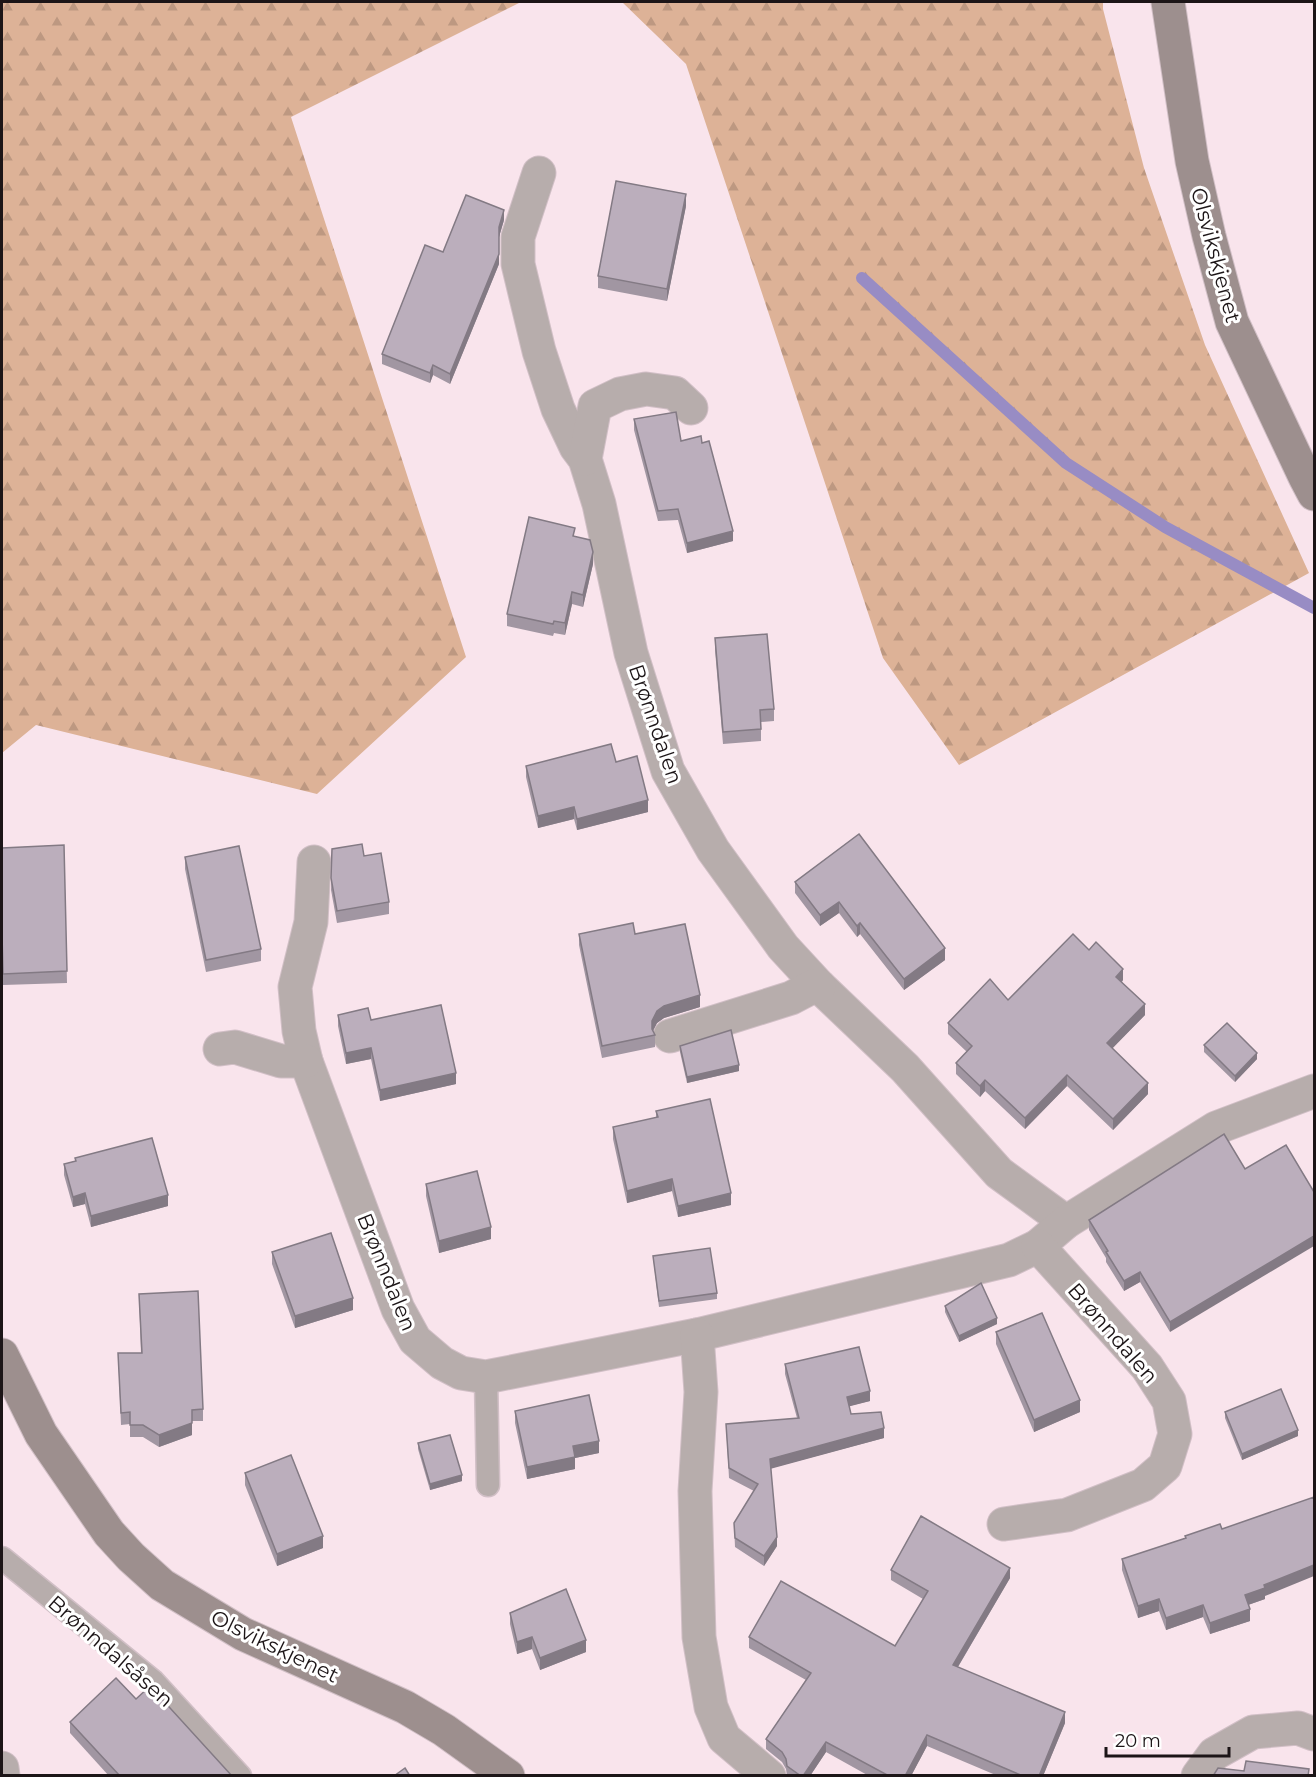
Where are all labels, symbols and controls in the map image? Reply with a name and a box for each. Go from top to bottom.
street label: Olsvikskjenet [1186,185,1246,325]
street label: Brønndalen [624,661,688,787]
street label: Brønndalen [352,1210,422,1334]
street label: Brønndalen [1063,1278,1163,1388]
street label: Brønndalsåsen [43,1590,179,1712]
street label: Olsvikskjenet [207,1604,343,1688]
scale bar [1106,1720,1229,1758]
text: 20 m [1115,1730,1161,1752]

